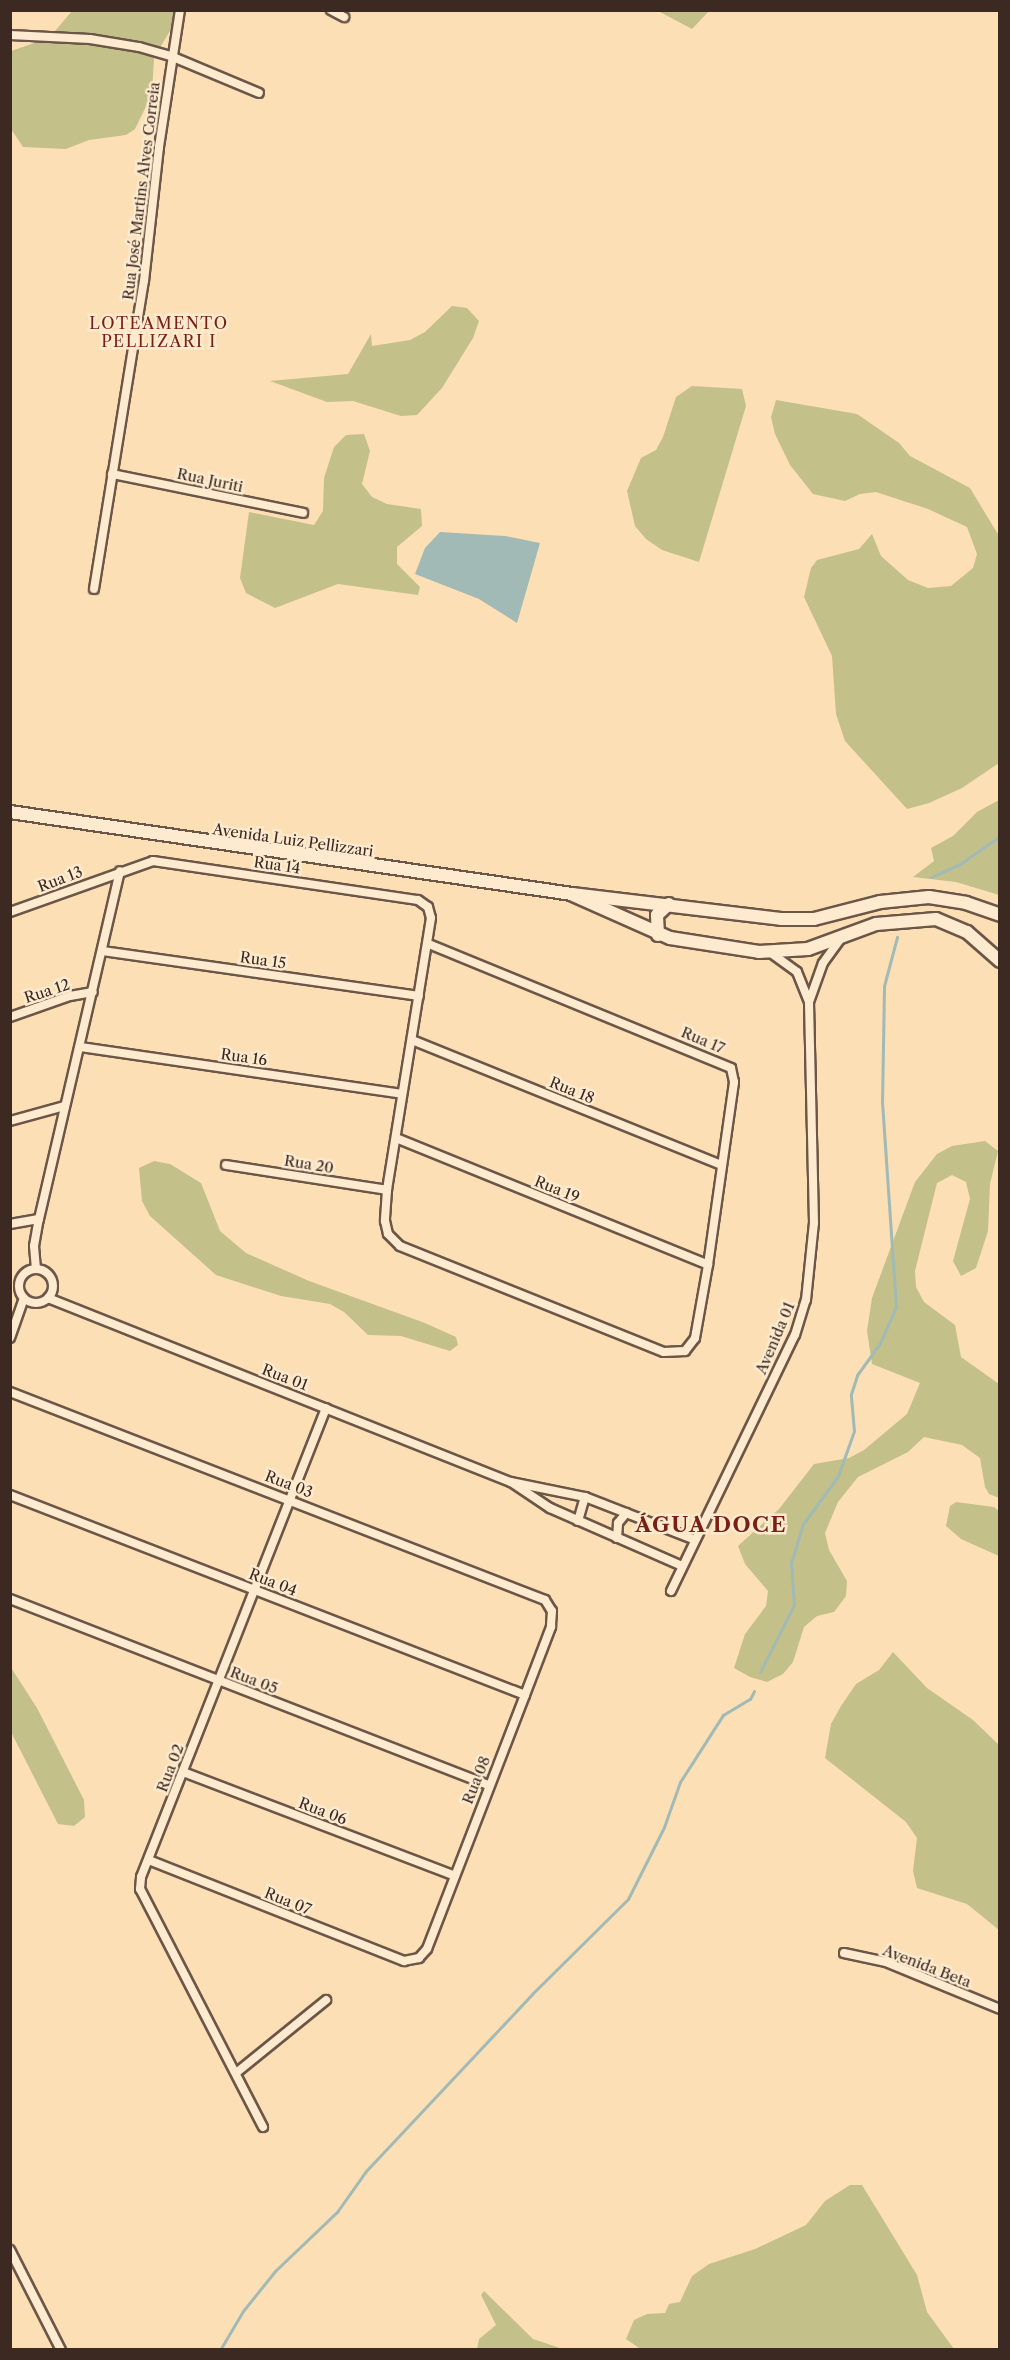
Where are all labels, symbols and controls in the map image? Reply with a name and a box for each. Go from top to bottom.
street label: Rua José Martins Alves Correia [119,80,163,302]
district label: LOTEAMENTO PELLIZARI I [89,313,229,351]
street label: Rua Juriti [175,464,245,496]
street label: Avenida Luiz Pellizzari [211,820,375,860]
street label: Rua 14 [252,853,302,877]
street label: Rua 13 [35,862,85,896]
street label: Rua 15 [239,948,287,972]
street label: Rua 12 [22,975,72,1007]
street label: Rua 17 [678,1023,728,1057]
street label: Rua 16 [219,1045,269,1069]
street label: Rua 18 [547,1073,597,1107]
street label: Rua 20 [283,1151,335,1177]
street label: Rua 19 [532,1172,582,1206]
street label: Avenida 01 [752,1299,798,1377]
street label: Rua 01 [259,1360,311,1394]
street label: Rua 03 [262,1467,316,1501]
district label: ÁGUA DOCE [635,1512,787,1538]
street label: Rua 04 [246,1565,300,1599]
street label: Rua 05 [228,1663,280,1697]
street label: Rua 02 [153,1741,187,1795]
street label: Rua 08 [458,1753,494,1807]
street label: Rua 06 [296,1794,350,1828]
street label: Rua 07 [262,1883,314,1919]
street label: Avenida Beta [880,1941,974,1991]

